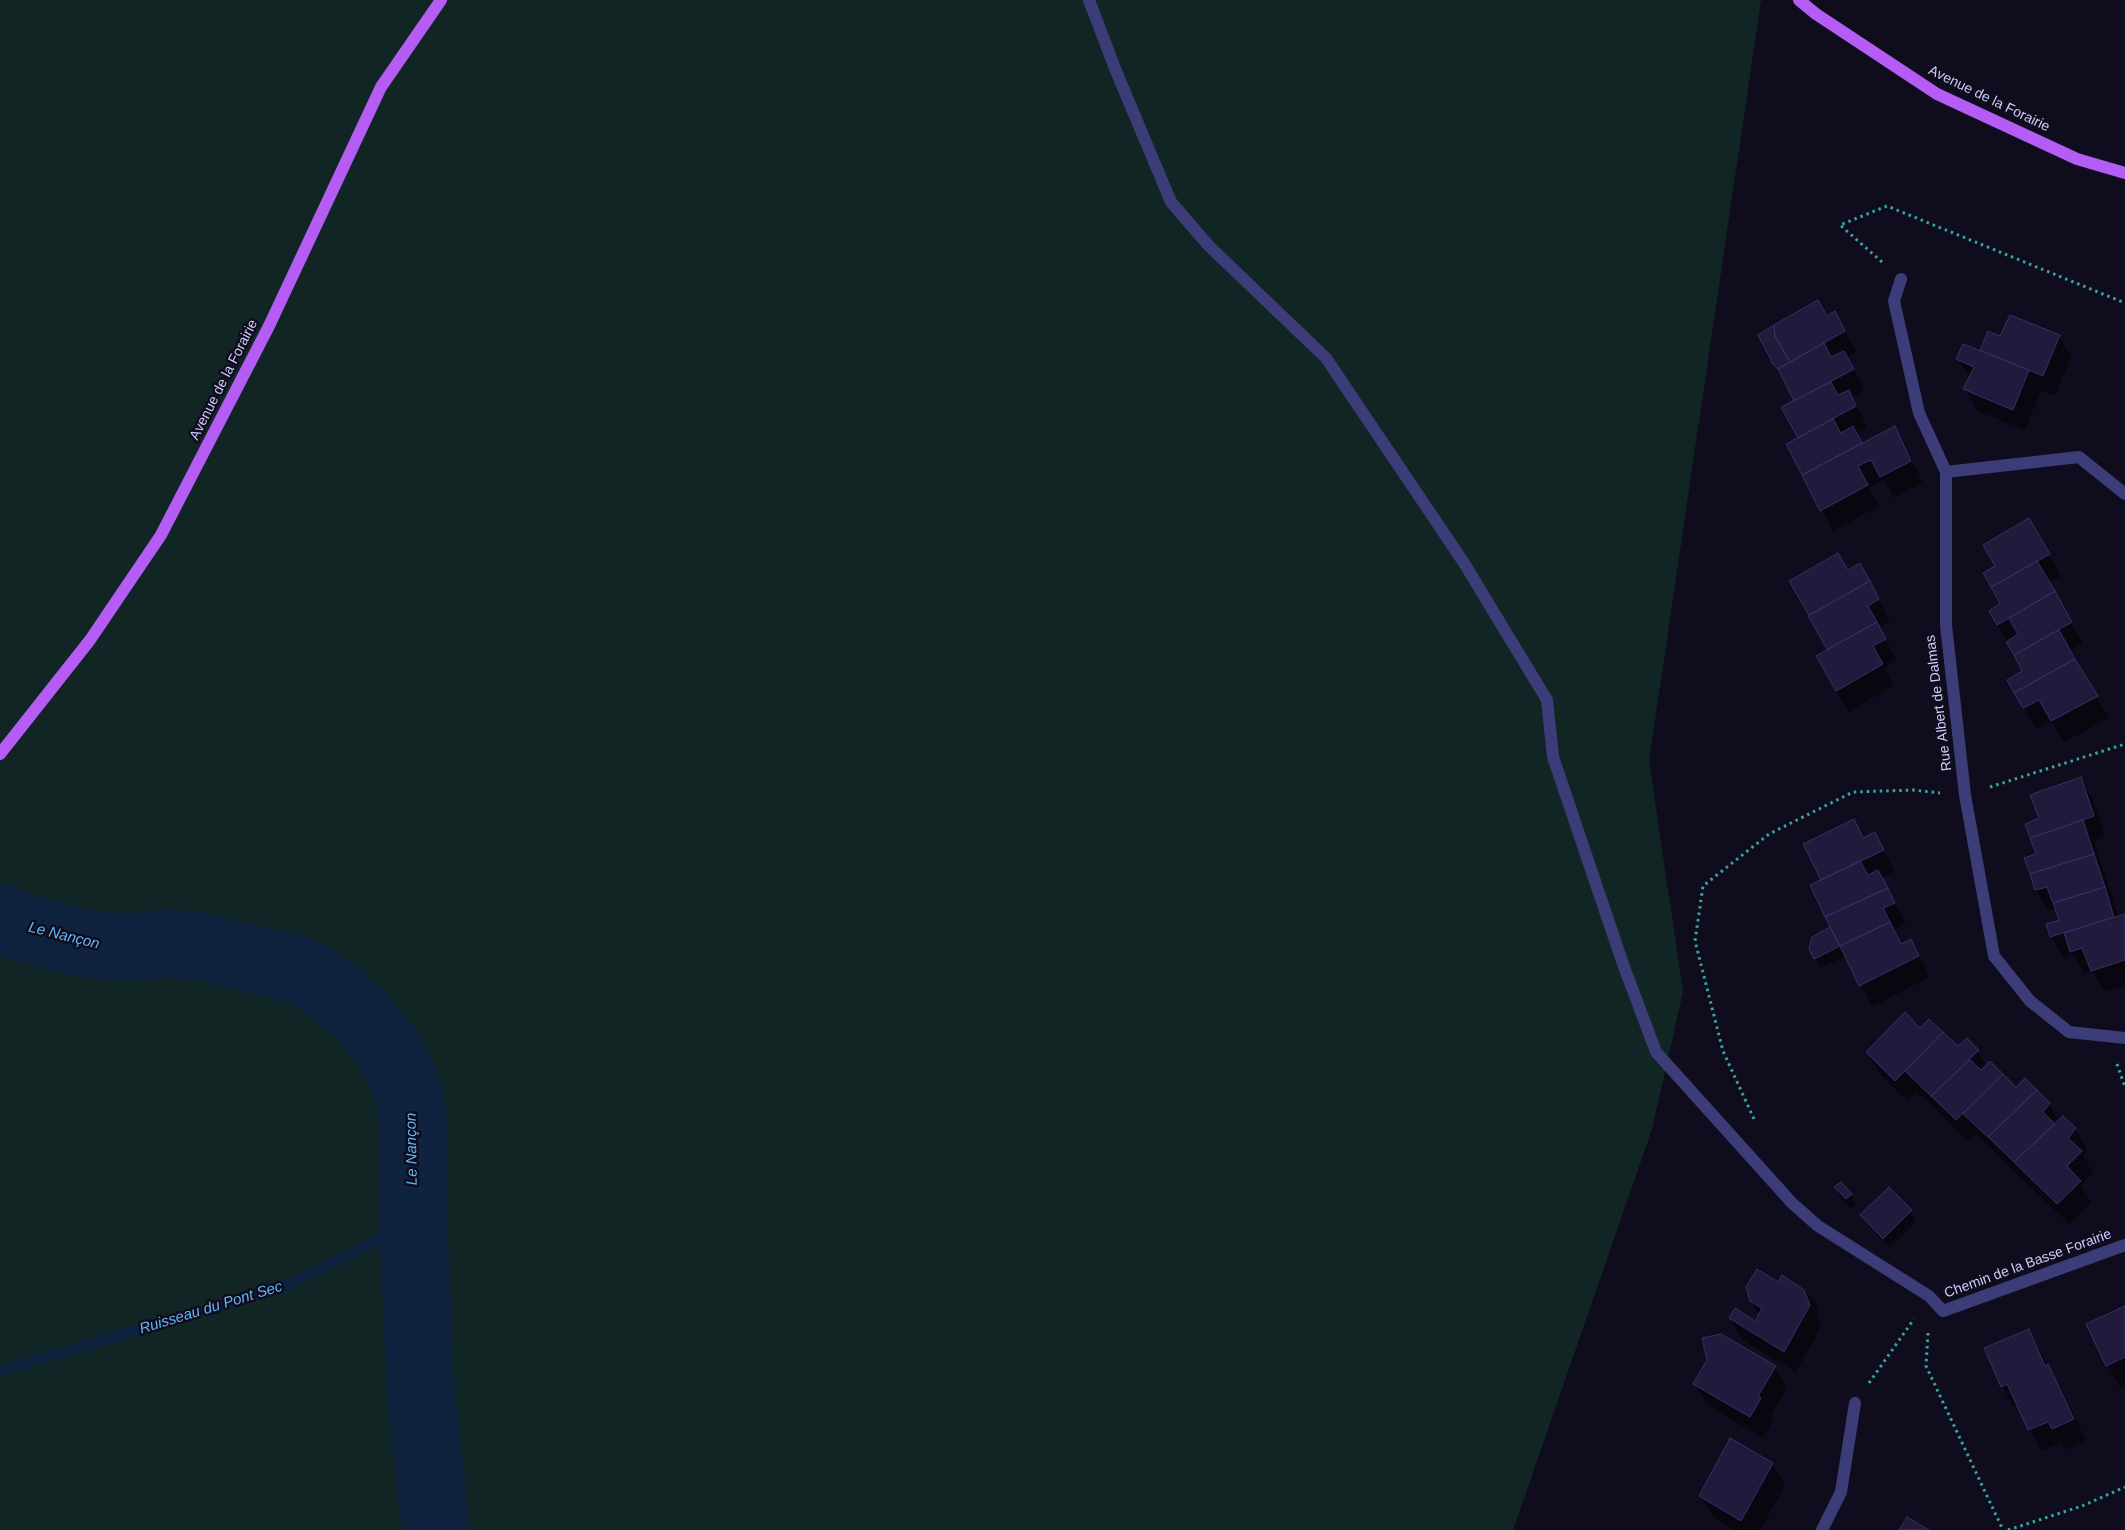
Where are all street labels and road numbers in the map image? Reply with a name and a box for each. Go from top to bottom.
street label: Avenue de la Forairie [1926,62,2052,136]
street label: Avenue de la Forairie [186,317,262,443]
street label: Rue Albert de Dalmas [1922,634,1956,772]
street label: Chemin de la Basse Forairie [1942,1226,2114,1302]

